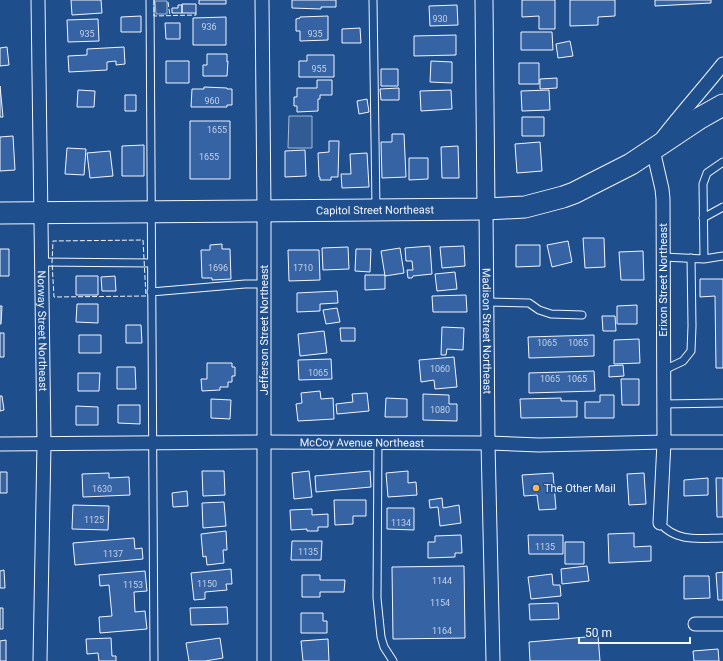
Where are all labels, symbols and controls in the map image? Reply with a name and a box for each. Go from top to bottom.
house number: 930 [432,14,448,24]
house number: 936 [201,22,217,32]
house number: 935 [79,29,95,39]
house number: 935 [307,29,323,39]
house number: 955 [311,64,327,74]
house number: 960 [204,96,220,106]
house number: 1655 [207,125,227,135]
house number: 1655 [199,152,219,162]
street label: Capitol Street Northeast [316,203,434,217]
street label: Erixon Street Northeast [657,223,670,337]
house number: 1696 [208,263,228,273]
house number: 1710 [293,263,313,273]
street label: Jefferson Street Northeast [258,264,271,395]
street label: Madison Street Northeast [480,268,494,394]
street label: Norway Street Northeast [35,270,49,392]
house number: 1065 [537,338,557,348]
house number: 1065 [568,338,588,348]
house number: 1060 [430,364,450,374]
house number: 1065 [308,368,328,378]
house number: 1065 [540,374,560,384]
house number: 1065 [567,374,587,384]
house number: 1080 [430,405,450,415]
street label: McCoy Avenue Northeast [300,436,425,450]
place label: The Other Mail [544,482,616,495]
marker: The Other Mail [531,483,541,493]
house number: 1630 [92,484,112,494]
house number: 1125 [84,515,104,525]
house number: 1134 [391,518,411,528]
house number: 1135 [535,542,555,552]
house number: 1135 [298,547,318,557]
house number: 1137 [103,549,123,559]
house number: 1144 [432,576,452,586]
house number: 1150 [197,579,217,589]
house number: 1153 [123,580,143,590]
house number: 1154 [430,598,450,608]
scale bar [579,619,690,645]
house number: 1164 [432,626,452,636]
text: 50 m [585,626,612,640]

